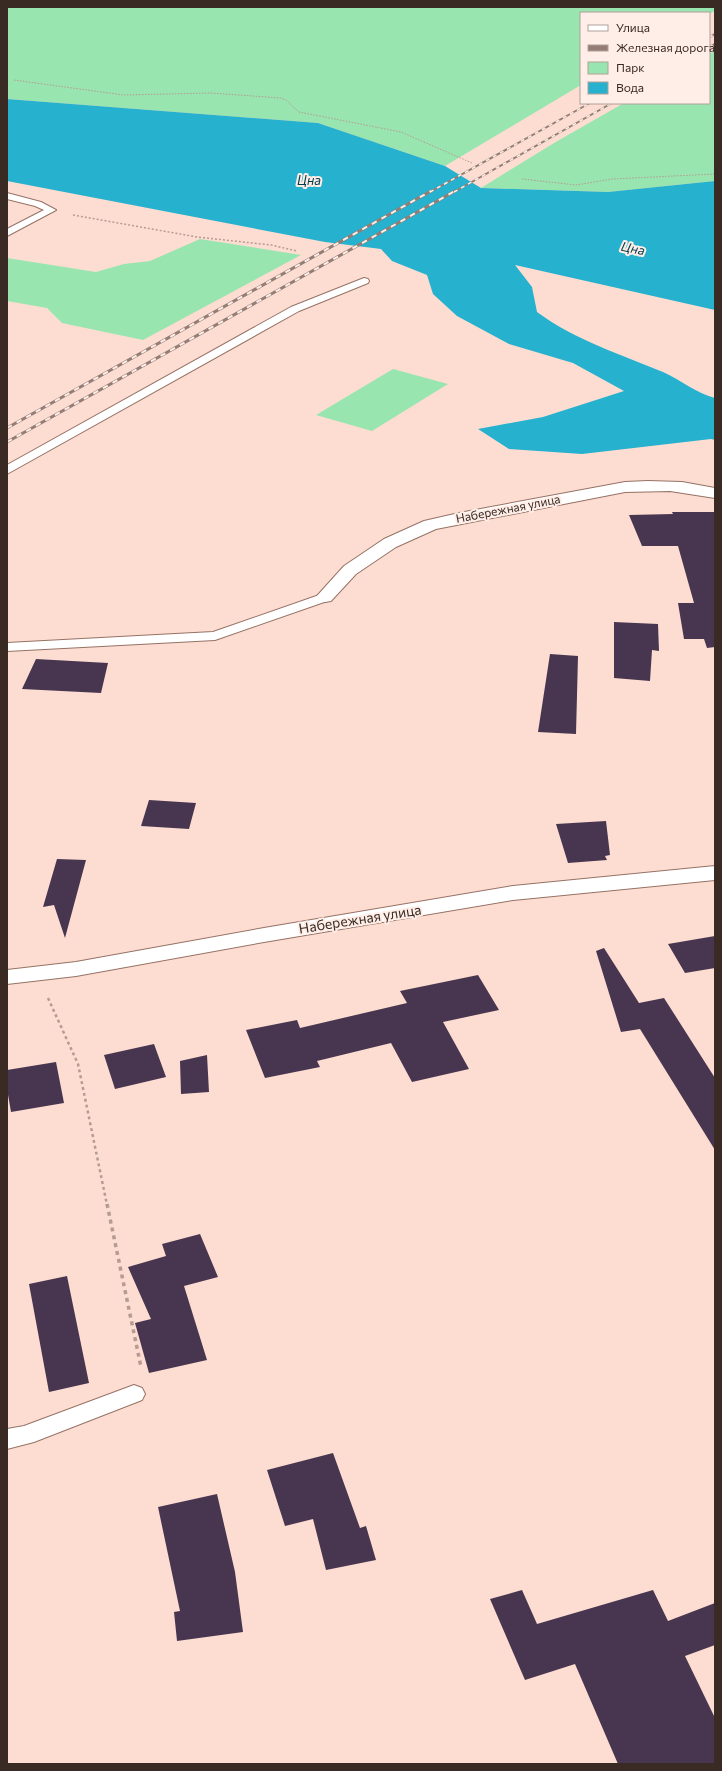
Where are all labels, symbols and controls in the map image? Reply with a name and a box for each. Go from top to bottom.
legend [580,12,710,104]
text: Улица [616,20,650,34]
text: Железная дорога [616,40,715,54]
text: Парк [616,60,645,74]
text: Вода [616,80,644,94]
water label: Цна [297,172,321,188]
water label: Цна [620,238,647,258]
street label: Набережная улица [454,491,561,525]
street label: Набережная улица [297,900,422,937]

